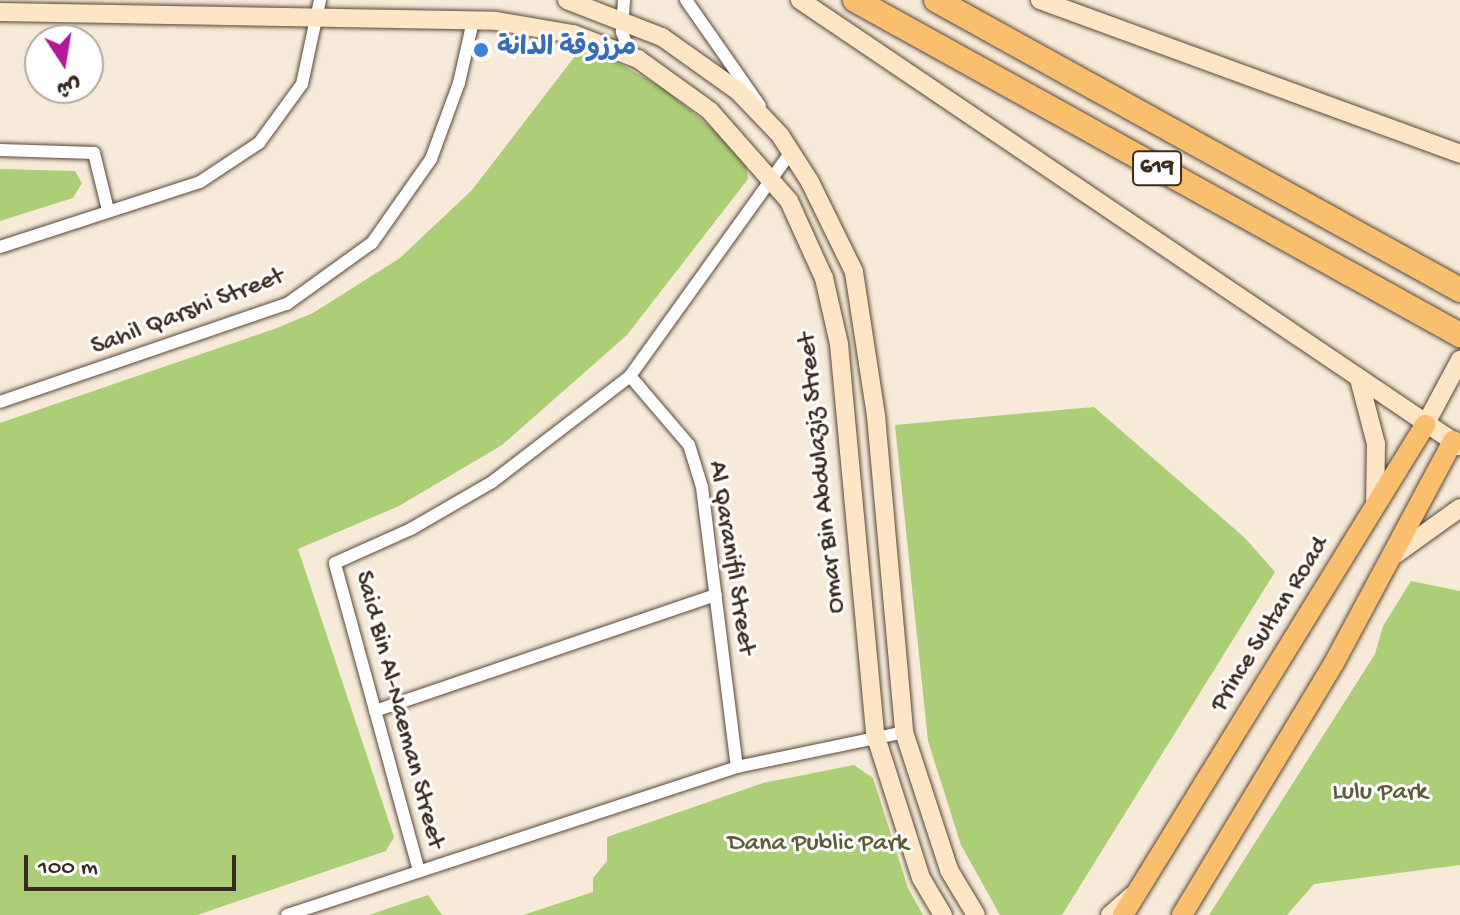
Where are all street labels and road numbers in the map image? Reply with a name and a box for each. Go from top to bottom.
road number: 619 [1131,148,1183,188]
street label: Sahil Qarshi Street [87,262,289,364]
street label: Omar Bin Abdulaziz Street [793,331,853,615]
street label: Al Qaranifil Street [699,459,761,657]
street label: Prince Sultan Road [1205,532,1337,718]
street label: Said Bin Al-Naeman Street [346,568,450,852]

